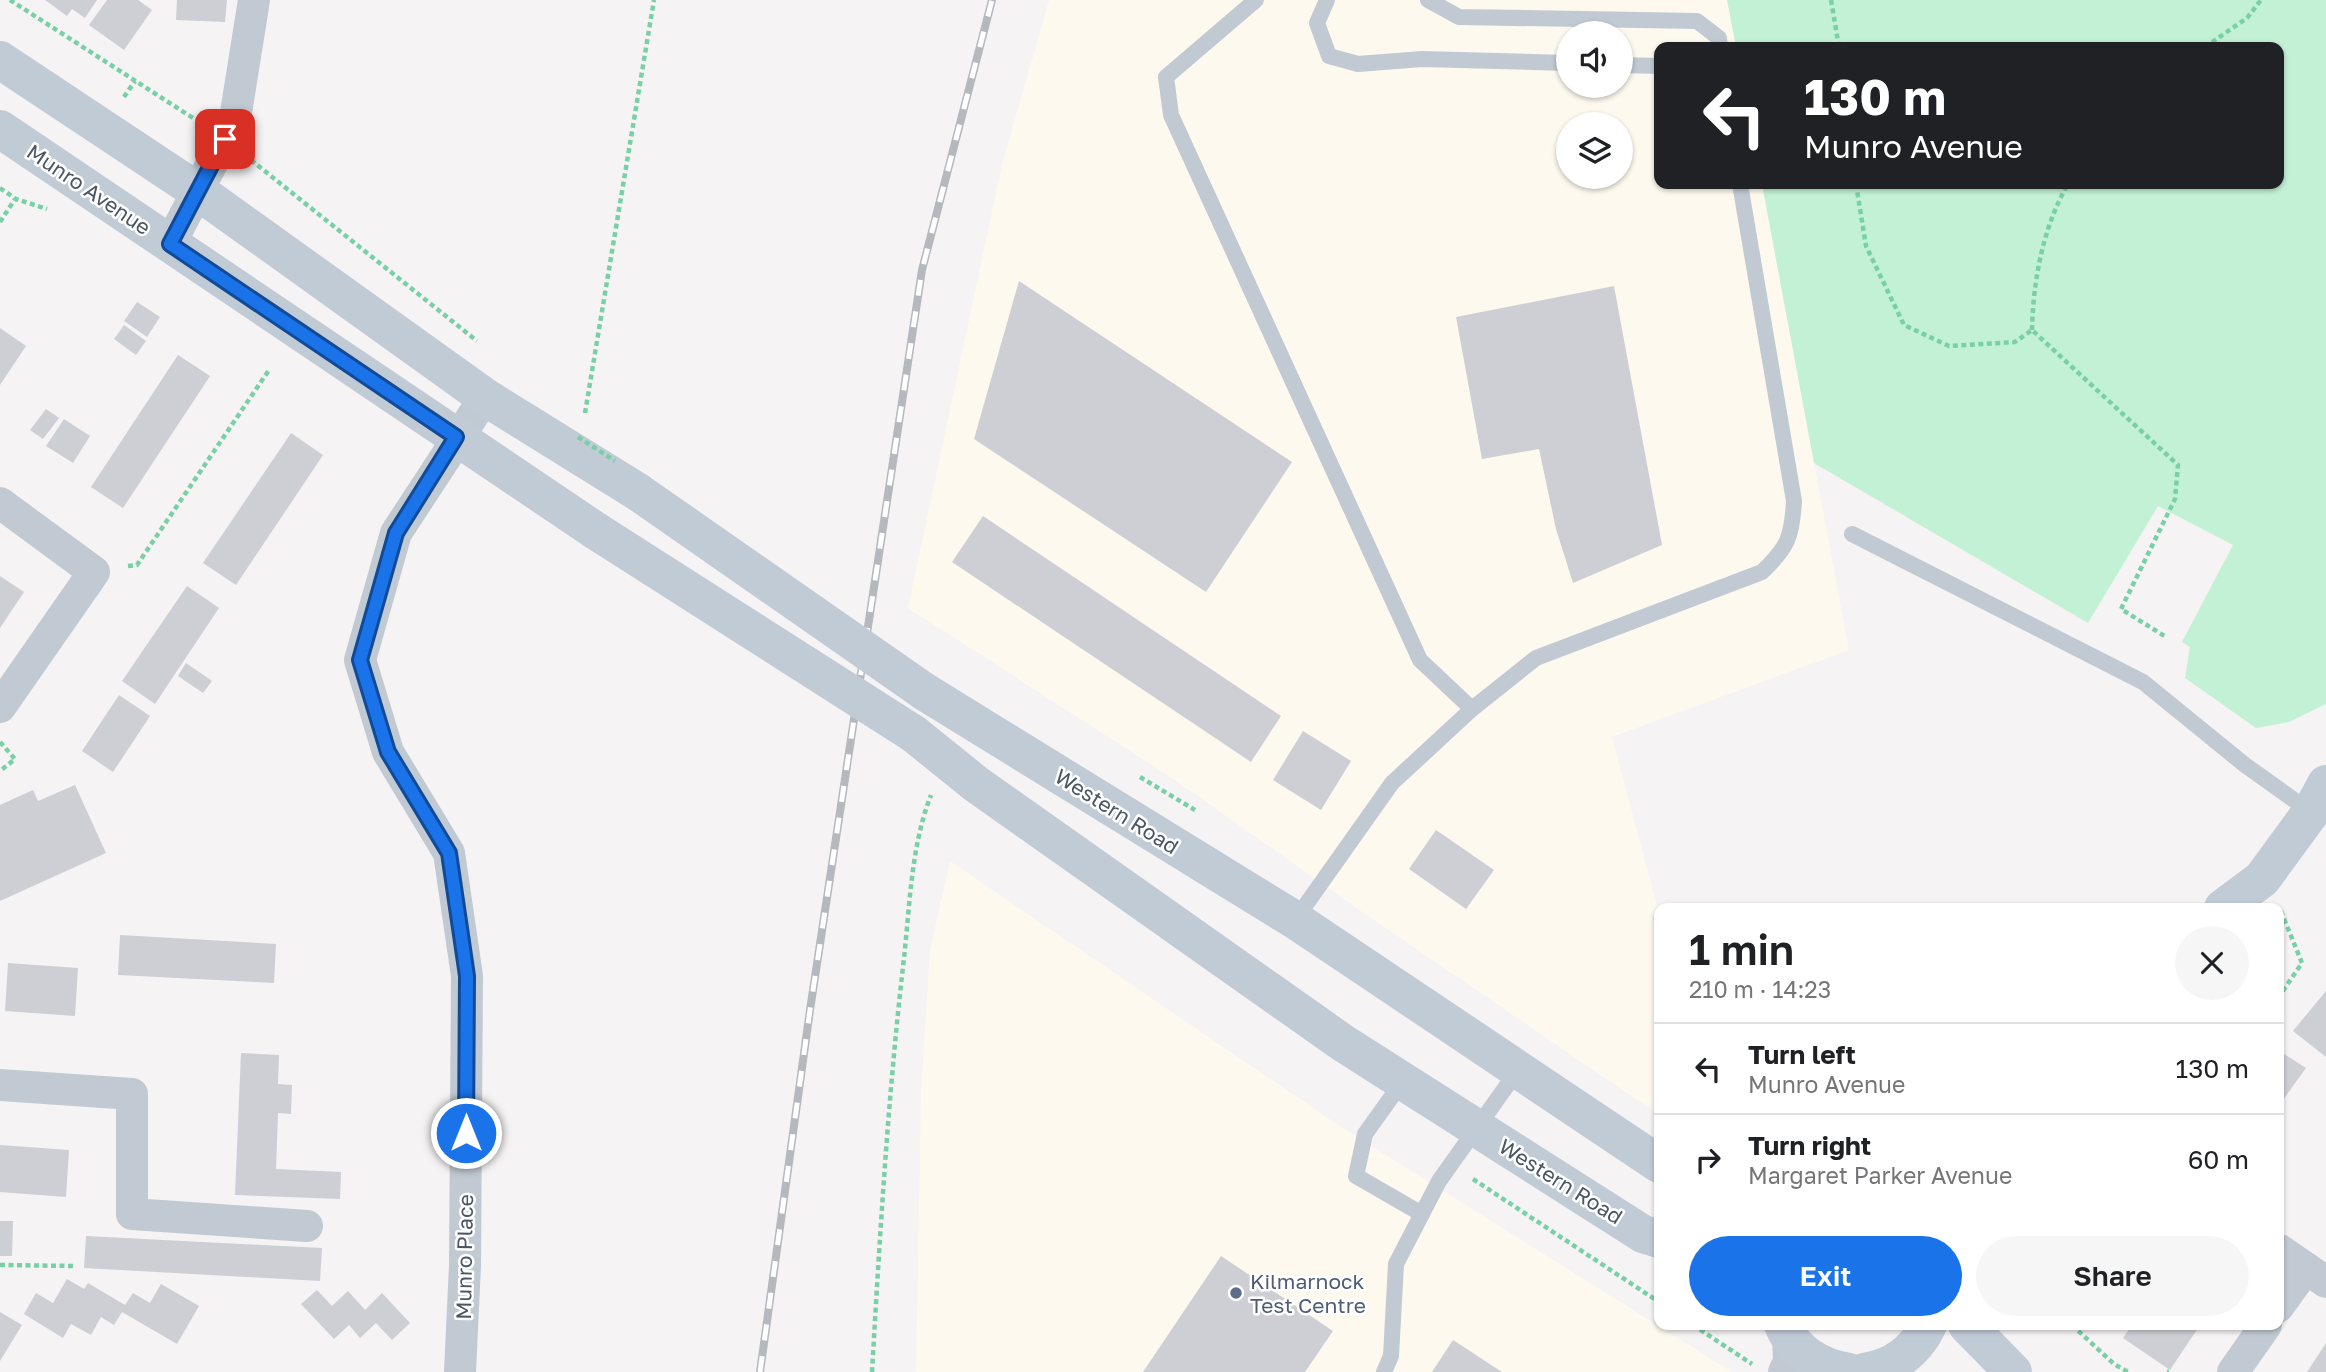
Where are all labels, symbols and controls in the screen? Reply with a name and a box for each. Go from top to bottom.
map controls [1556,21,1633,189]
button: sound [1556,21,1633,98]
text: 130 m [1804,67,1946,126]
icon: left [1689,70,1780,161]
pin [195,109,255,169]
button: layers [1556,112,1633,189]
icon: arrive [206,120,244,158]
text: Munro Avenue [1804,127,2023,165]
street label: Munro Avenue [22,138,156,240]
street label: Western Road [1050,763,1184,859]
text: 1 min [1689,924,1794,974]
button: close [2175,926,2249,1000]
text: 210 m · 14:23 [1689,975,1831,1003]
text: Turn left [1748,1039,1856,1070]
icon: left [1689,1050,1727,1088]
text: 130 m [2176,1053,2249,1084]
text: Munro Avenue [1748,1070,1905,1098]
position arrow [429,1096,503,1170]
text: Turn right [1748,1130,1871,1161]
street label: Western Road [1494,1133,1628,1229]
icon: right [1689,1141,1727,1179]
text: 60 m [2188,1144,2249,1175]
text: Margaret Parker Avenue [1748,1161,2012,1189]
street label: Munro Place [450,1194,478,1320]
button: Exit [1689,1236,1962,1316]
button: Share [1976,1236,2249,1316]
place label: Kilmarnock Test Centre [1250,1268,1366,1318]
marker: Kilmarnock Test Centre [1228,1285,1244,1301]

